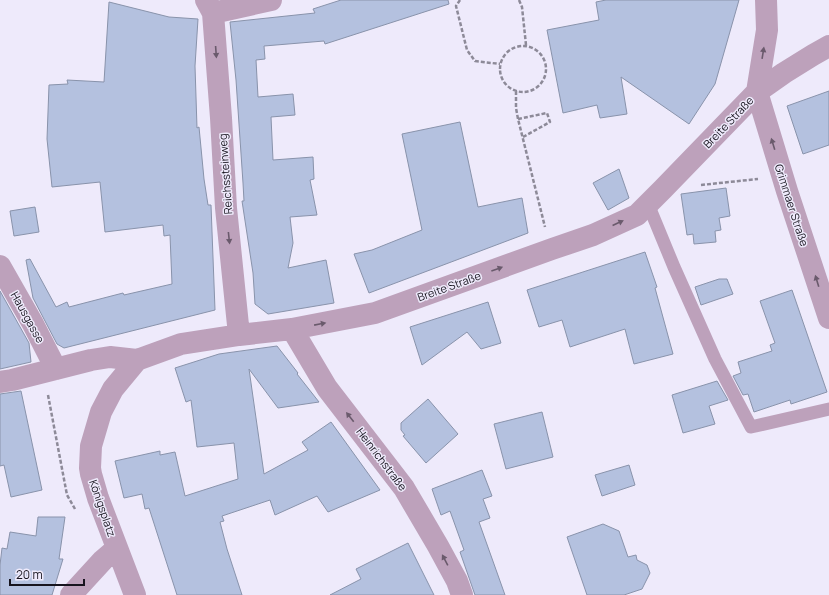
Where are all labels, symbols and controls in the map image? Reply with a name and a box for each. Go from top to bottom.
one-way arrow [213,46,220,58]
one-way arrow [761,47,767,60]
street label: Breite Straße [700,92,757,151]
street label: Reichssteinweg [215,133,235,215]
one-way arrow [770,138,776,150]
street label: Grimmaer Straße [772,162,813,249]
one-way arrow [613,220,624,226]
one-way arrow [226,232,233,244]
one-way arrow [491,265,503,271]
street label: Breite Straße [415,267,483,304]
one-way arrow [814,275,820,287]
street label: Hausgasse [8,289,49,346]
one-way arrow [313,321,326,327]
one-way arrow [346,412,354,423]
street label: Heinrichstraße [353,424,411,494]
street label: Königsplatz [86,477,120,539]
one-way arrow [442,554,448,566]
scale bar [10,561,84,587]
text: 20 m [16,566,43,583]

